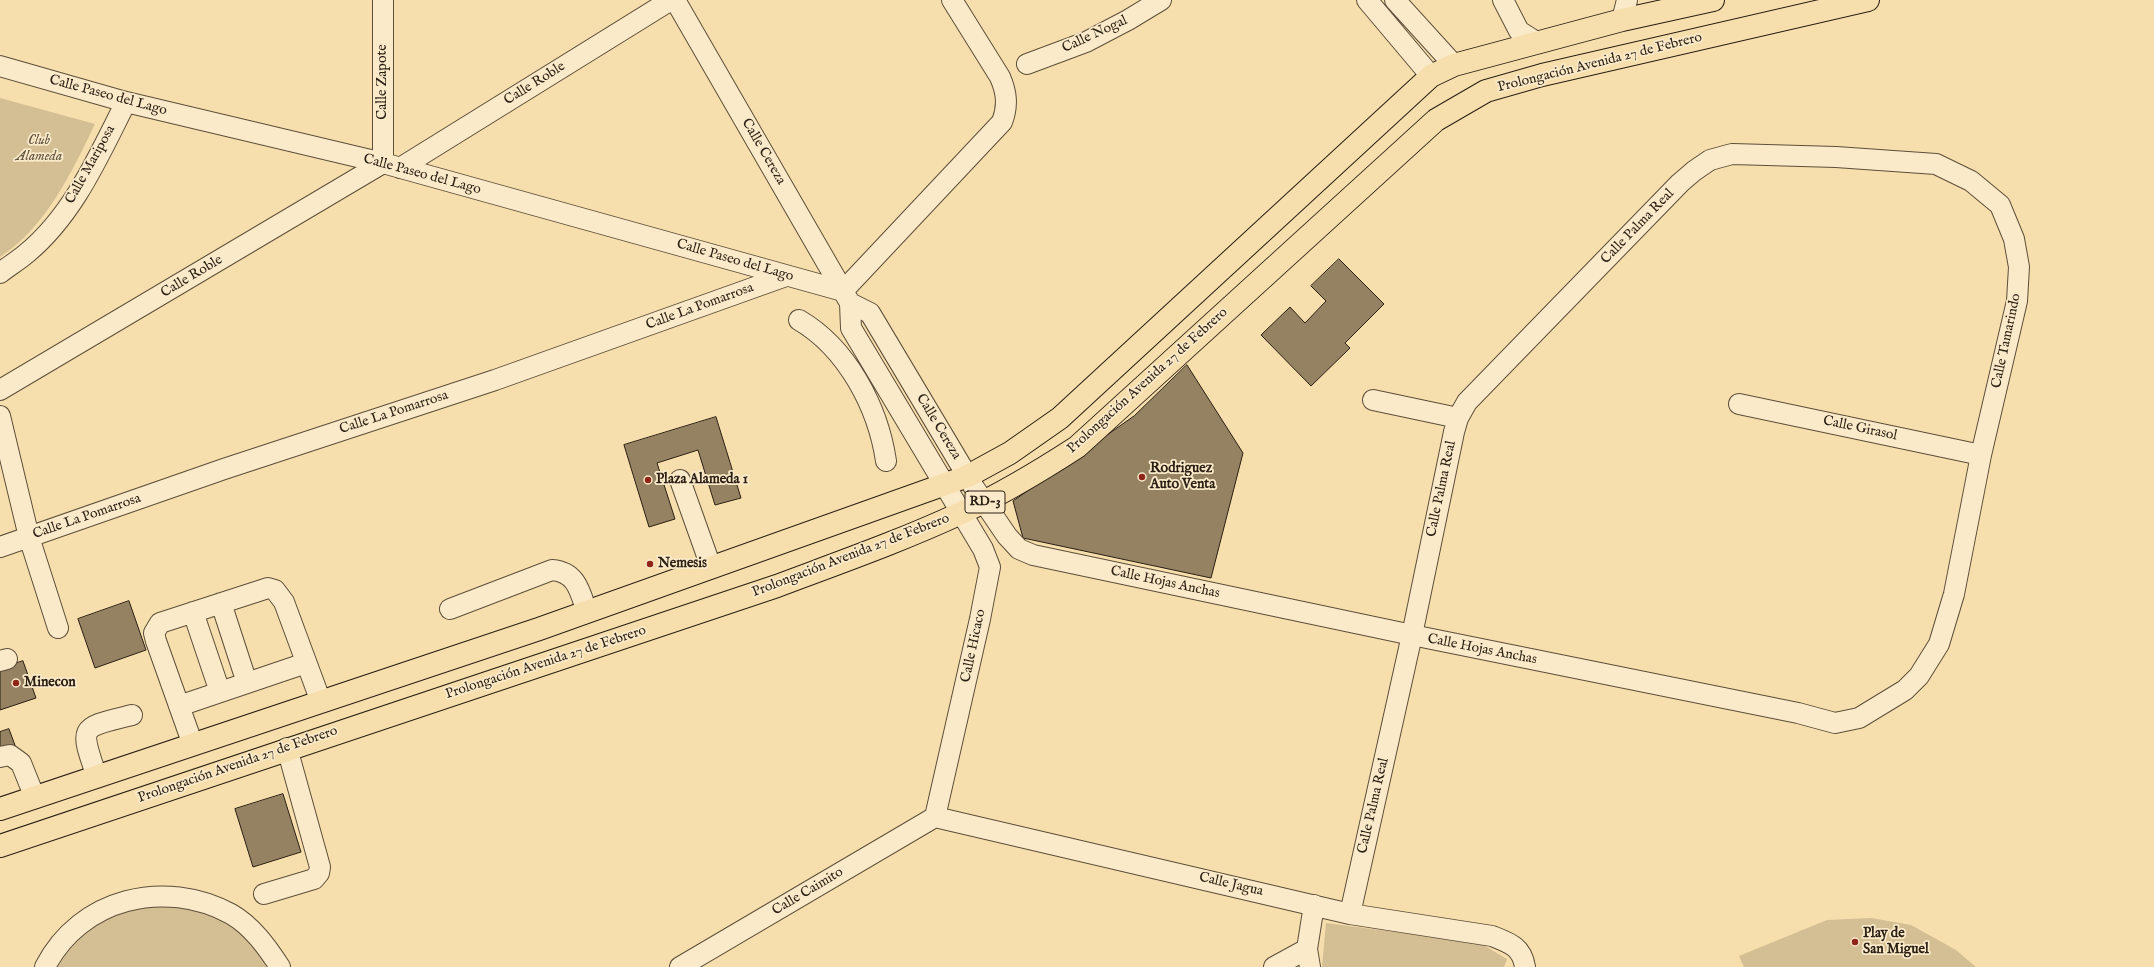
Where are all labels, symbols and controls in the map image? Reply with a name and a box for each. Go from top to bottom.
street label: Calle Nogal [1060,13,1130,57]
street label: Prolongación Avenida 27 de Febrero [1496,29,1704,97]
street label: Calle Zapote [375,44,391,120]
street label: Calle Roble [501,59,569,109]
street label: Calle Paseo del Lago [47,72,169,120]
street label: Calle Cereza [737,116,789,188]
street label: Calle Mariposa [62,123,120,207]
park label: Club Alameda [16,133,62,166]
street label: Calle Paseo del Lago [361,151,483,199]
street label: Calle Palma Real [1598,186,1678,268]
street label: Calle Paseo del Lago [675,236,795,286]
street label: Calle Roble [158,252,226,302]
street label: Calle La Pomarrosa [644,280,756,334]
street label: Calle Tamarindo [1989,292,2025,390]
street label: Prolongación Avenida 27 de Febrero [1064,304,1232,458]
street label: Calle La Pomarrosa [338,388,450,438]
street label: Calle Cereza [912,391,964,463]
street label: Calle Girasol [1821,413,1899,445]
street label: Calle Palma Real [1424,439,1460,539]
place label: Rodriguez Auto Venta [1150,461,1215,494]
place label: Plaza Alameda 1 [656,472,748,488]
marker: Rodriguez Auto Venta [1137,472,1147,482]
marker: Plaza Alameda 1 [643,475,653,485]
street label: Calle La Pomarrosa [31,491,143,543]
road number: RD-3 [965,491,1005,513]
street label: Prolongación Avenida 27 de Febrero [750,511,952,601]
place label: Nemesis [658,556,707,572]
marker: Nemesis [645,559,655,569]
street label: Calle Hojas Anchas [1109,563,1221,603]
street label: Calle Hicaco [958,608,990,684]
street label: Prolongación Avenida 27 de Febrero [444,623,648,703]
street label: Calle Hojas Anchas [1426,631,1538,669]
place label: Minecon [24,675,76,691]
marker: Minecon [11,678,21,688]
street label: Prolongación Avenida 27 de Febrero [136,723,340,807]
street label: Calle Palma Real [1355,756,1393,856]
street label: Calle Caimito [769,864,847,920]
street label: Calle Jagua [1197,869,1265,901]
place label: Play de San Miguel [1863,926,1929,958]
marker: Play de San Miguel [1850,937,1860,947]

